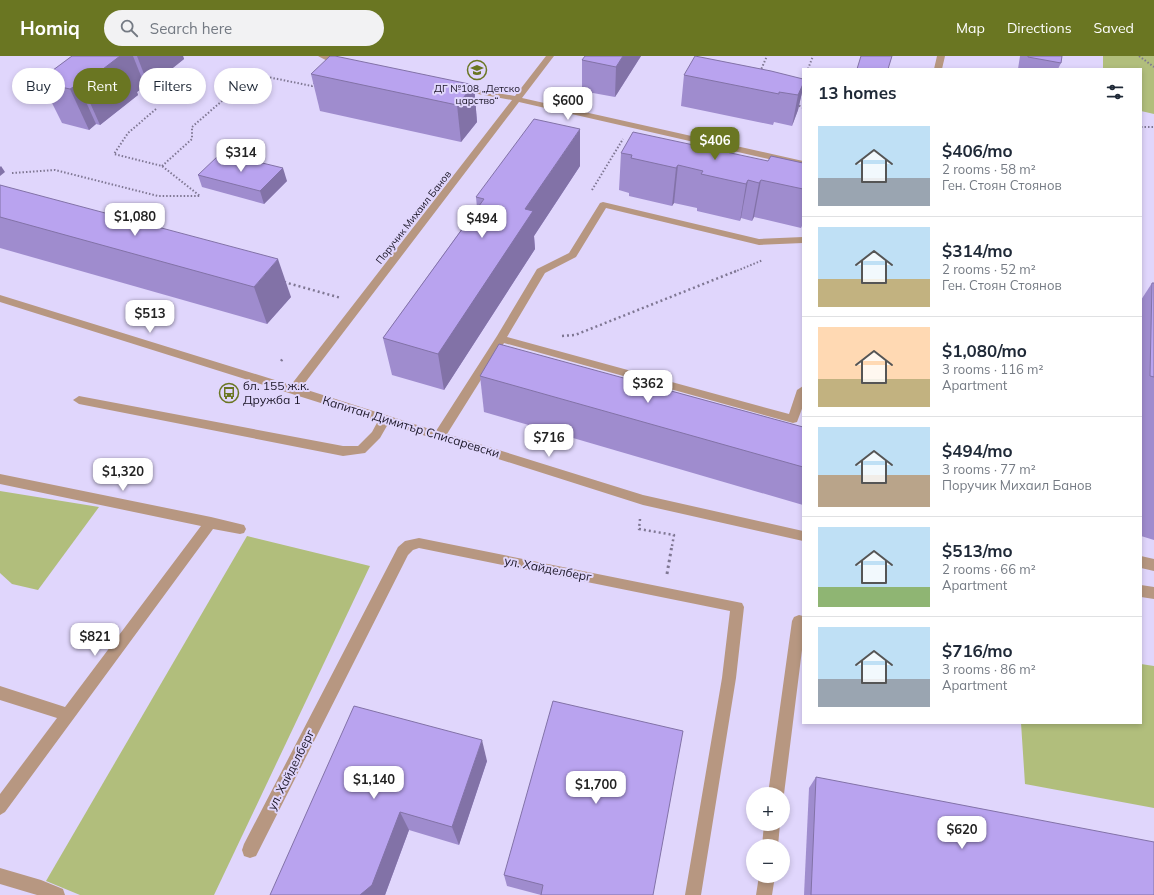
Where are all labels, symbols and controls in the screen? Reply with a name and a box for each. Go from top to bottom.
search box [104,10,384,46]
text: Homiq [20,16,80,40]
icon: search [118,17,140,39]
text: Search here [150,19,232,38]
text: Map [956,19,985,37]
text: Directions [1007,19,1072,37]
text: Saved [1094,19,1134,37]
school or university icon: ДГ №108 „Детско царство“ [466,59,488,81]
chip: Buy [12,68,65,104]
chip: Rent [73,68,131,104]
chip: Filters [139,68,206,104]
chip: New [214,68,272,104]
icon: filters [1104,81,1126,103]
place label: ДГ №108 „Детско царство“ [434,82,520,107]
text: 13 homes [818,82,897,103]
pin: $600 [544,87,592,121]
text: $600 [552,92,584,108]
pin: $406 [691,127,739,161]
text: $406 [699,132,731,148]
pin: $314 [217,139,265,173]
text: $406/mo [942,140,1013,161]
icon: home [850,142,898,190]
text: $314 [225,144,257,160]
text: 2 rooms · 58 m² [942,161,1036,177]
street label: Поручик Михаил Банов [373,168,454,267]
text: Ген. Стоян Стоянов [942,177,1062,193]
pin: $1,080 [102,203,168,237]
pin: $494 [458,205,506,239]
text: $1,080 [114,208,156,224]
text: $494 [466,210,498,226]
text: $314/mo [942,240,1013,261]
icon: home [850,243,898,291]
text: 2 rooms · 52 m² [942,261,1036,277]
text: Ген. Стоян Стоянов [942,277,1062,293]
pin: $513 [126,300,174,334]
text: $513 [134,305,166,321]
text: $1,080/mo [942,340,1027,361]
icon: home [850,343,898,391]
text: 3 rooms · 116 m² [942,361,1043,377]
pin: $362 [624,370,672,404]
text: $362 [632,375,664,391]
text: Apartment [942,377,1007,393]
place label: бл. 155 ж.к. Дружба 1 [243,378,309,407]
bus stop icon: бл. 155 ж.к. Дружба 1 [218,382,240,404]
street label: Капитан Димитър Списаревски [321,392,502,461]
pin: $716 [525,424,573,458]
text: $716 [533,429,565,445]
text: $494/mo [942,440,1013,461]
icon: home [850,443,898,491]
pin: $1,320 [90,458,156,492]
text: 3 rooms · 77 m² [942,461,1036,477]
text: $1,320 [102,463,144,479]
text: Поручик Михаил Банов [942,477,1092,493]
text: $513/mo [942,540,1013,561]
icon: home [850,543,898,591]
street label: ул. Хайделберг [503,553,594,584]
text: 2 rooms · 66 m² [942,561,1036,577]
text: Apartment [942,577,1007,593]
pin: $821 [71,623,119,657]
text: $821 [79,628,111,644]
text: $716/mo [942,640,1013,661]
icon: home [850,643,898,691]
text: 3 rooms · 86 m² [942,661,1036,677]
text: Apartment [942,677,1007,693]
street label: ул. Хайделберг [264,726,318,813]
pin: $1,140 [341,766,407,800]
text: $1,140 [353,771,395,787]
pin: $1,700 [563,771,629,805]
text: $1,700 [575,776,617,792]
map controls [746,787,790,883]
button: + [746,787,790,831]
pin: $620 [938,816,986,850]
text: $620 [946,821,978,837]
button: − [746,839,790,883]

